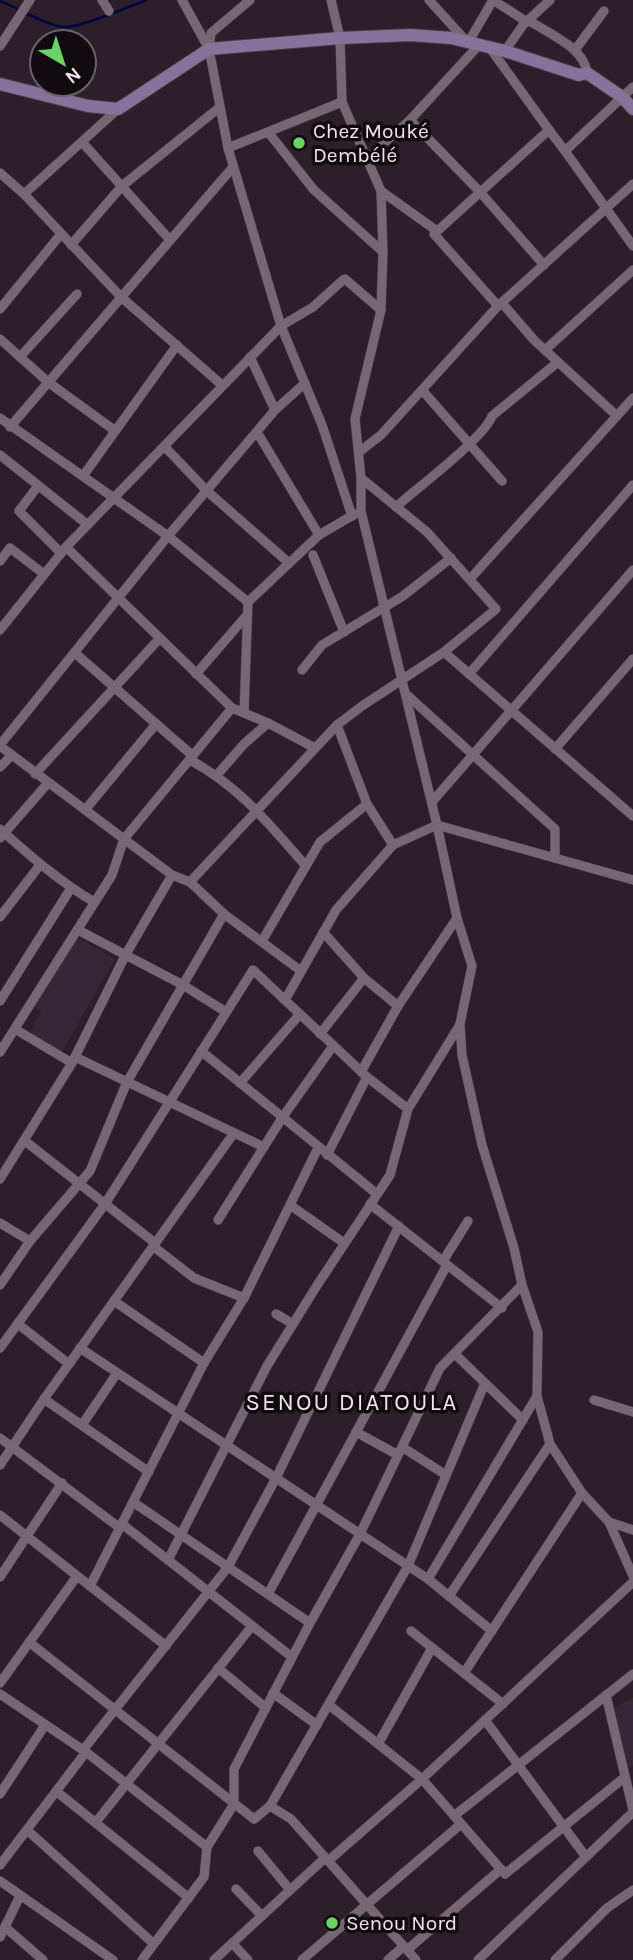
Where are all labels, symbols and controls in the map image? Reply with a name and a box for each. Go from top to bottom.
north arrow [28,28,98,98]
text: N [61,63,85,88]
place label: Chez Mouké Dembélé [313,119,429,167]
marker: Chez Mouké Dembélé [291,135,307,151]
district label: SENOU DIATOULA [246,1388,458,1416]
place label: Senou Nord [346,1911,457,1935]
marker: Senou Nord [324,1915,340,1931]

